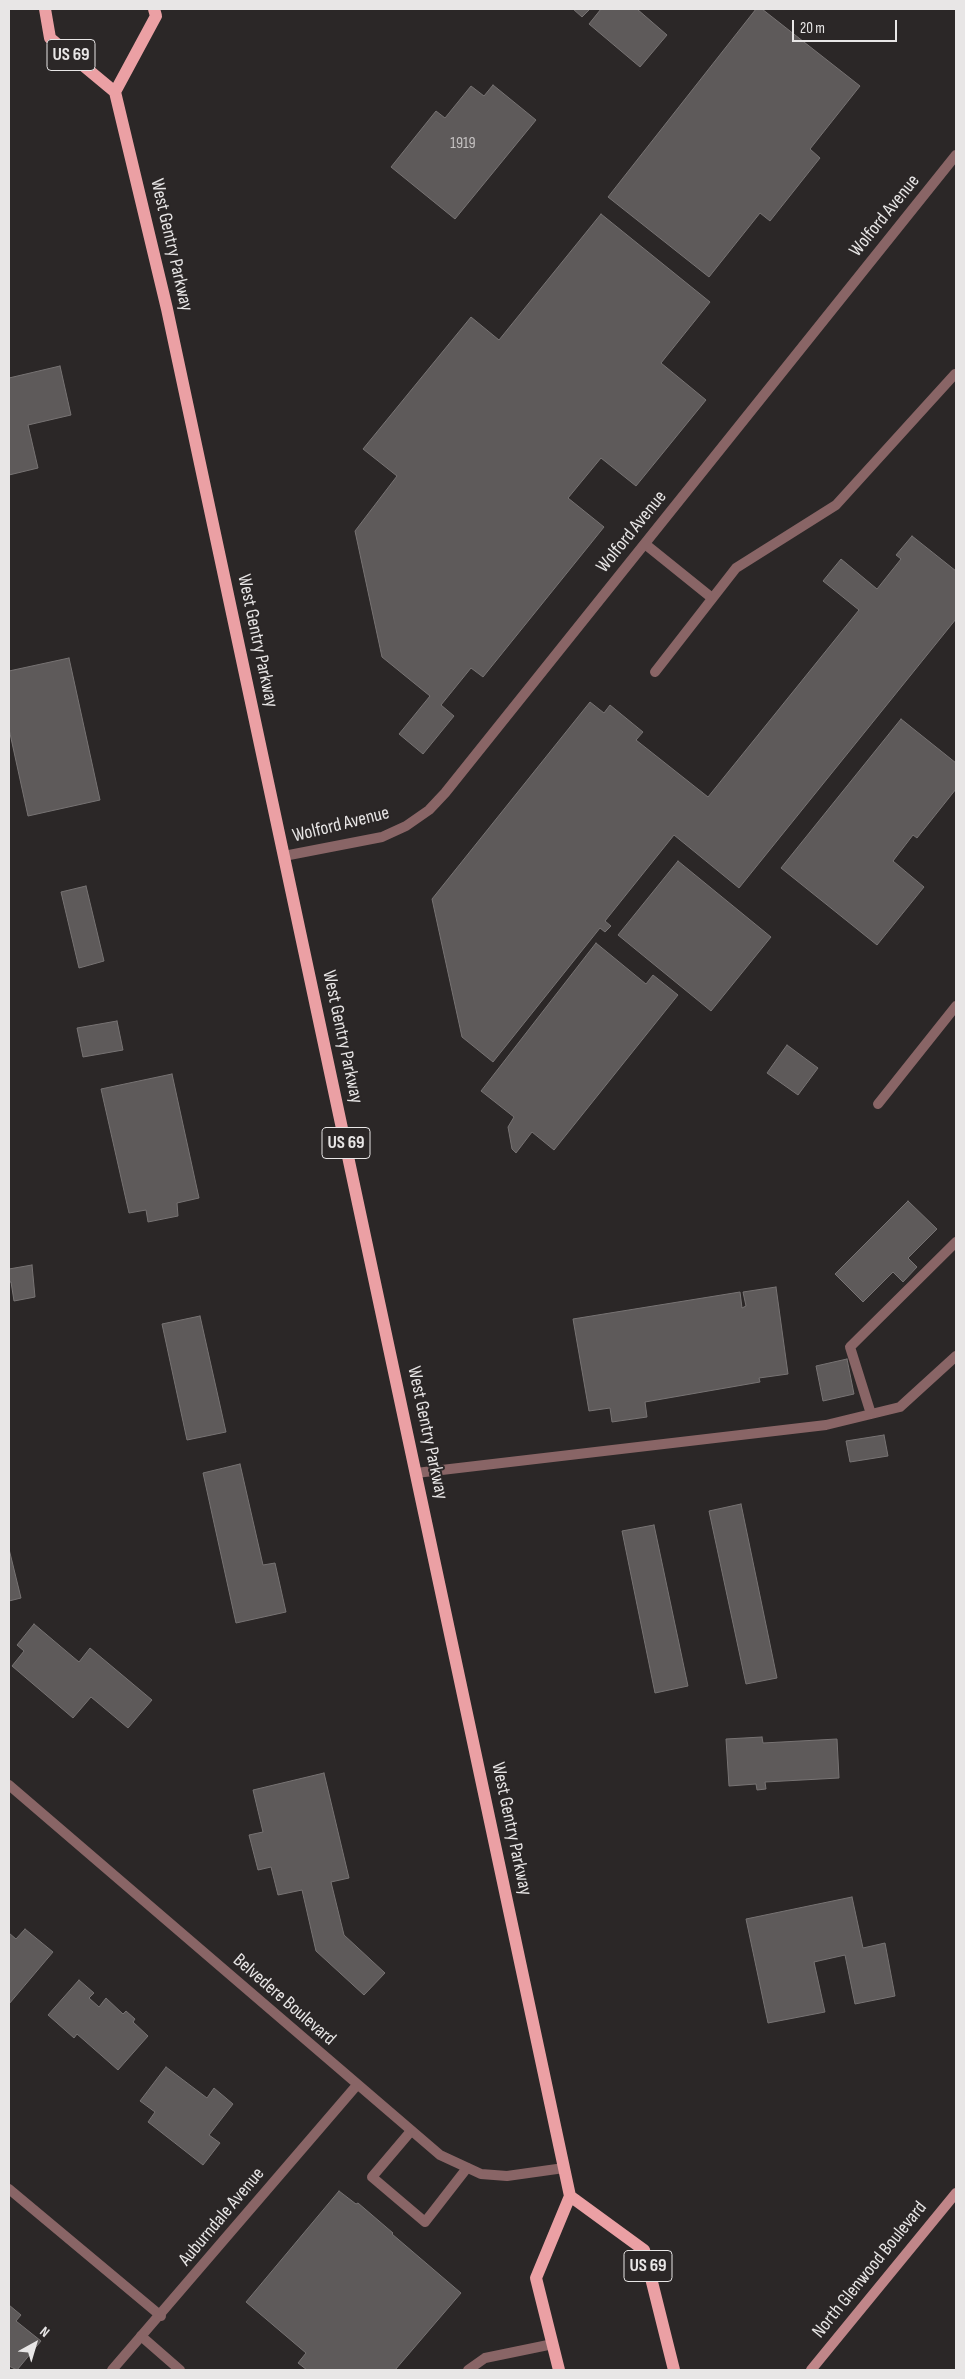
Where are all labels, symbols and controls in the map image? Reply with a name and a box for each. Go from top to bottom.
scale bar [795,10,900,42]
text: 20 m [800,19,825,38]
road number: US 69 [47,40,95,70]
house number: 1919 [450,134,476,154]
street label: Wolford Avenue [845,170,925,262]
street label: West Gentry Parkway [145,177,197,313]
street label: Wolford Avenue [592,486,672,578]
street label: West Gentry Parkway [232,572,282,710]
street label: Wolford Avenue [290,802,392,848]
street label: West Gentry Parkway [317,968,367,1106]
road number: US 69 [322,1128,370,1158]
street label: West Gentry Parkway [402,1364,452,1502]
street label: West Gentry Parkway [486,1760,536,1898]
street label: Belvedere Boulevard [228,1949,340,2051]
street label: Auburndale Avenue [174,2163,270,2271]
street label: North Glenwood Boulevard [808,2197,932,2343]
road number: US 69 [624,2250,672,2282]
north arrow [10,2319,60,2369]
text: N [36,2323,53,2341]

